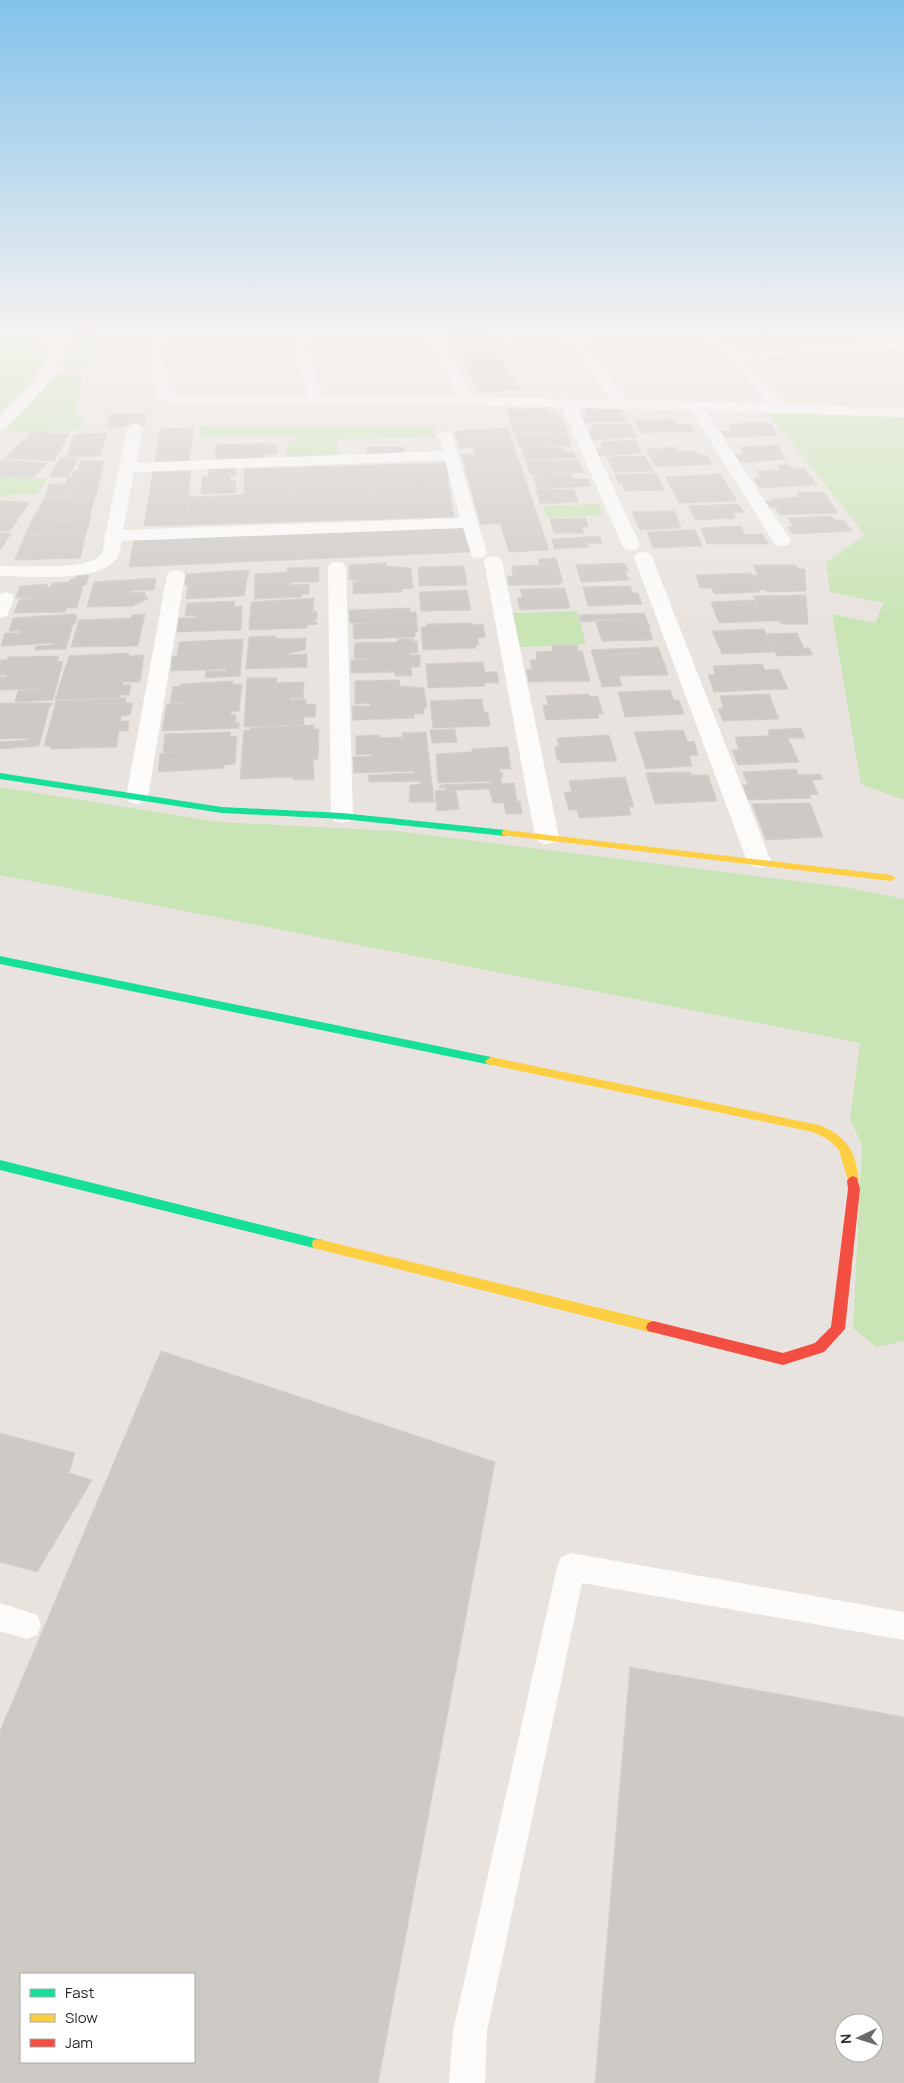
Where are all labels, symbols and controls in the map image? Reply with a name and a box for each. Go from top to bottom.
legend [20,1973,195,2063]
text: Fast [65,1982,94,2003]
text: Slow [65,2007,98,2028]
north arrow [834,2013,884,2063]
text: Jam [65,2032,93,2053]
text: N [836,2033,855,2045]

